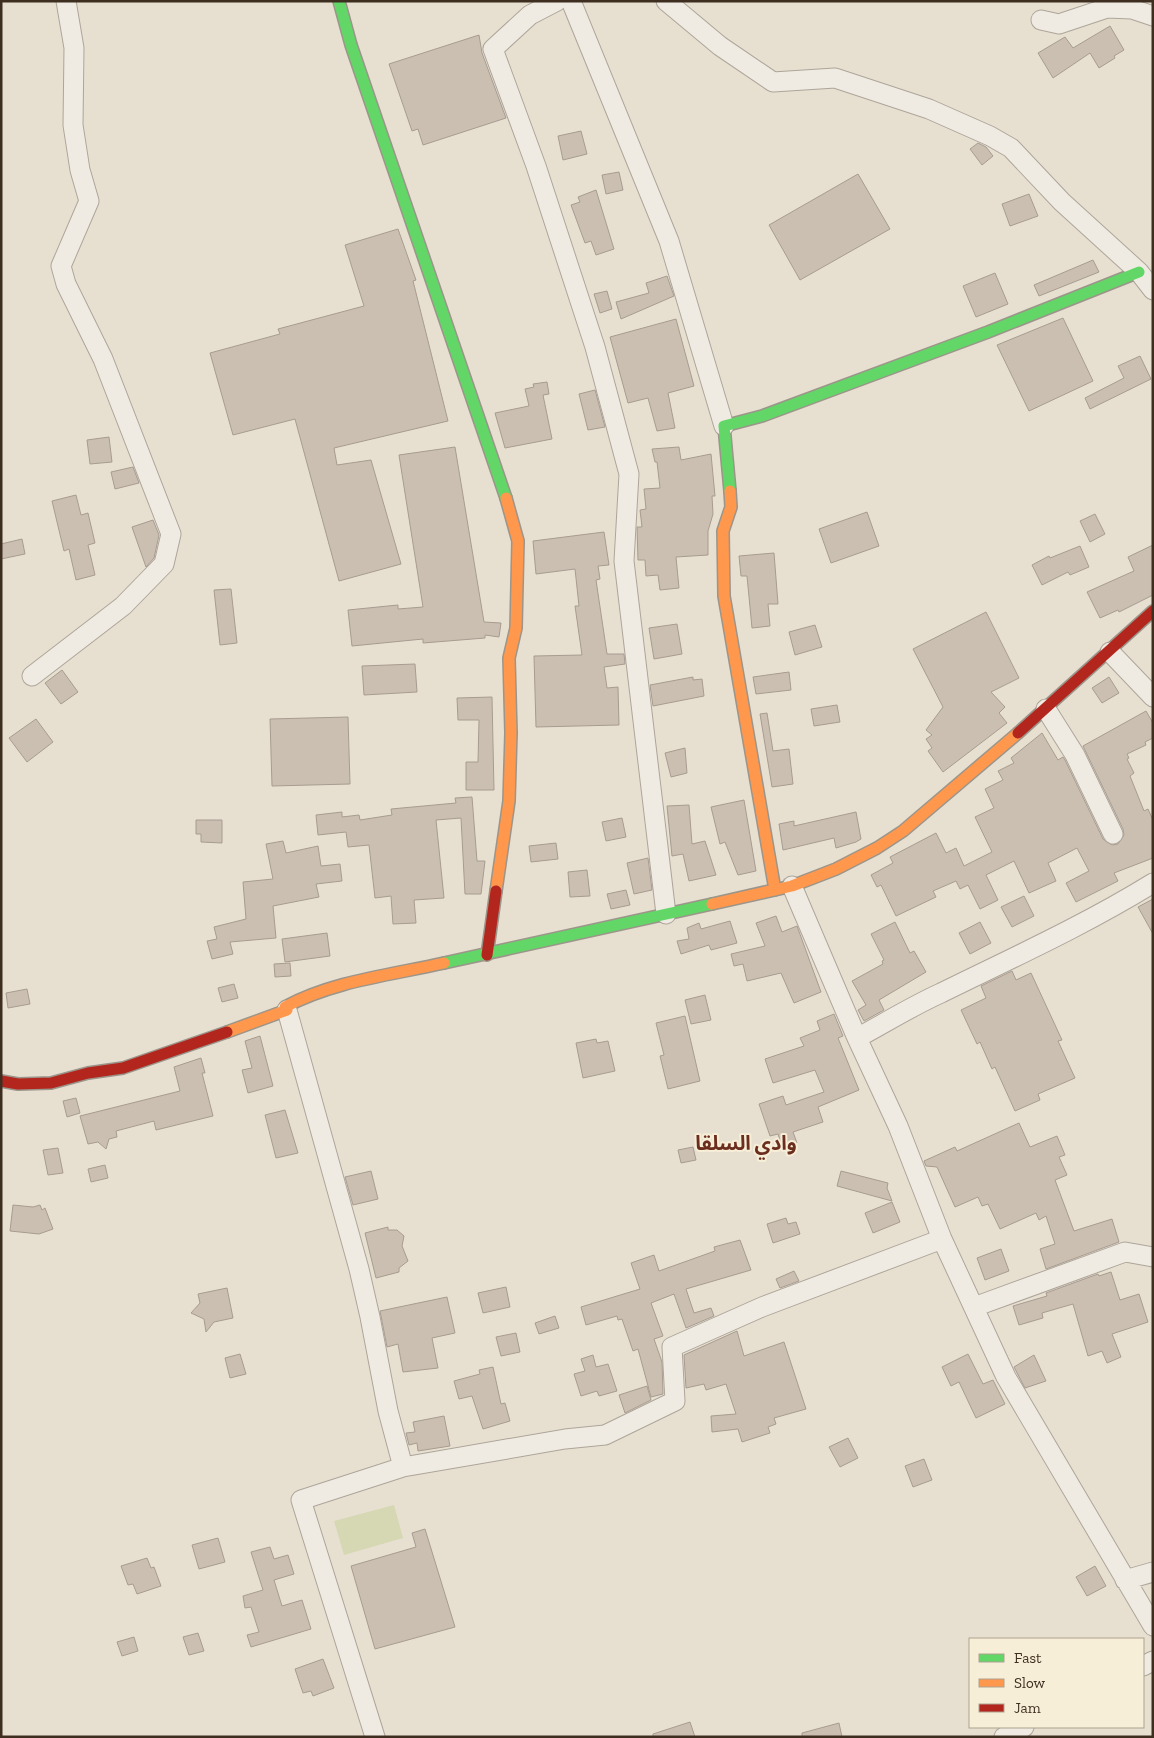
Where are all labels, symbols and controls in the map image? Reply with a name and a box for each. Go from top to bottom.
district label: وادي السلقا [695,1131,797,1160]
legend [969,1638,1144,1728]
text: Fast [1014,1649,1042,1667]
text: Slow [1014,1674,1046,1692]
text: Jam [1014,1699,1041,1717]

